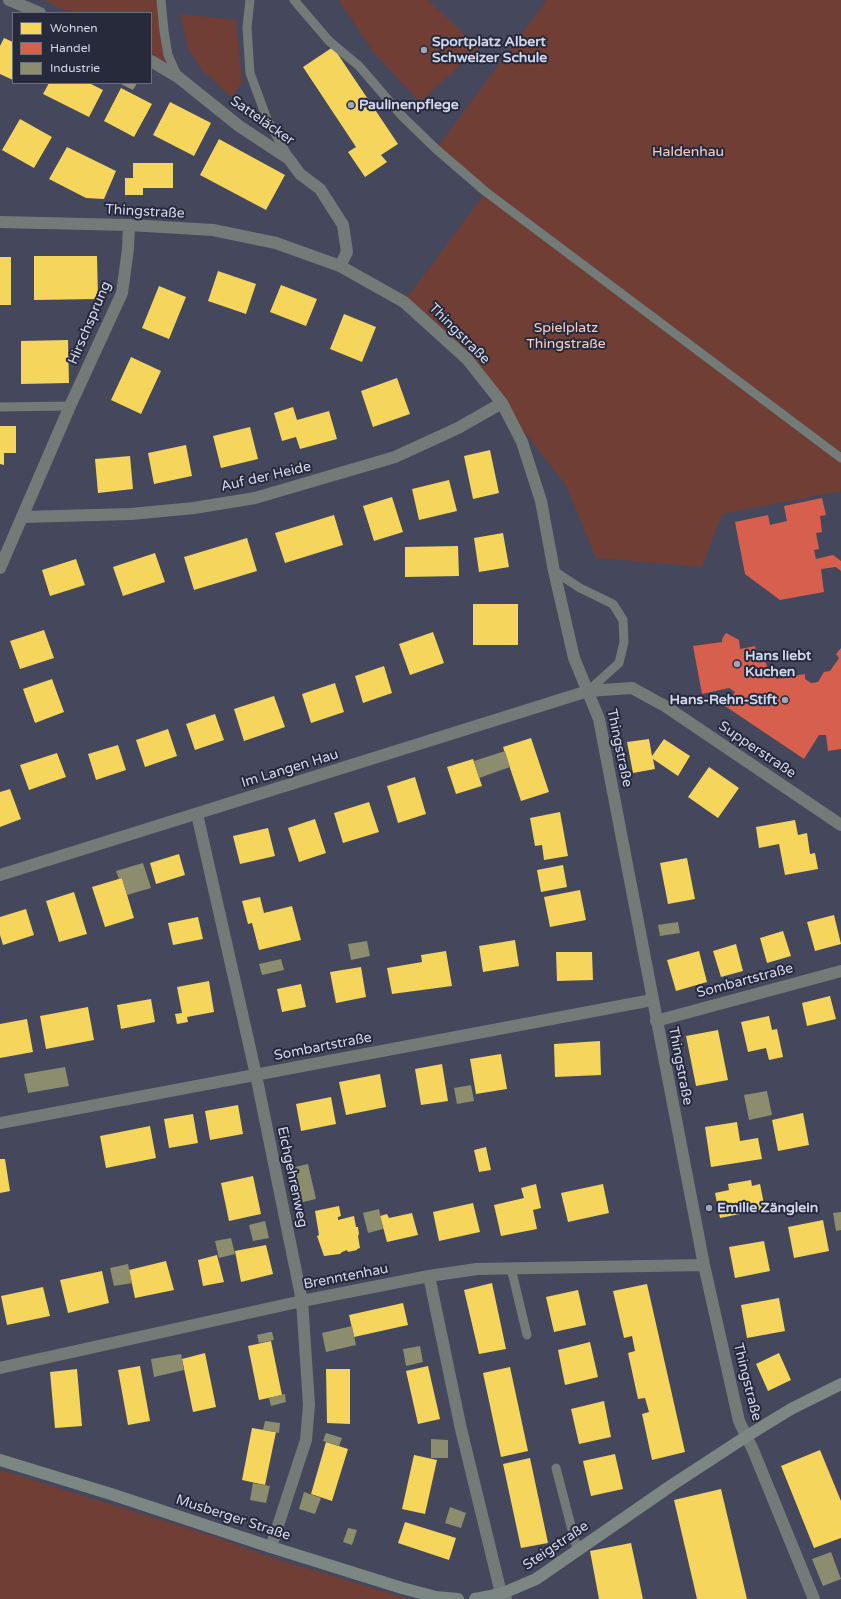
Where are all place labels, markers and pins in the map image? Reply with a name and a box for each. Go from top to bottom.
place label: Sportplatz Albert Schweizer Schule [432,34,547,66]
marker: Sportplatz Albert Schweizer Schule [419,45,429,55]
place label: Paulinenpflege [359,97,459,113]
marker: Paulinenpflege [346,100,356,110]
place label: Hans liebt Kuchen [745,648,811,680]
marker: Hans liebt Kuchen [732,659,742,669]
place label: Hans-Rehn-Stift [670,692,777,708]
marker: Hans-Rehn-Stift [780,695,790,705]
place label: Emilie Zänglein [717,1200,818,1216]
marker: Emilie Zänglein [704,1203,714,1213]

